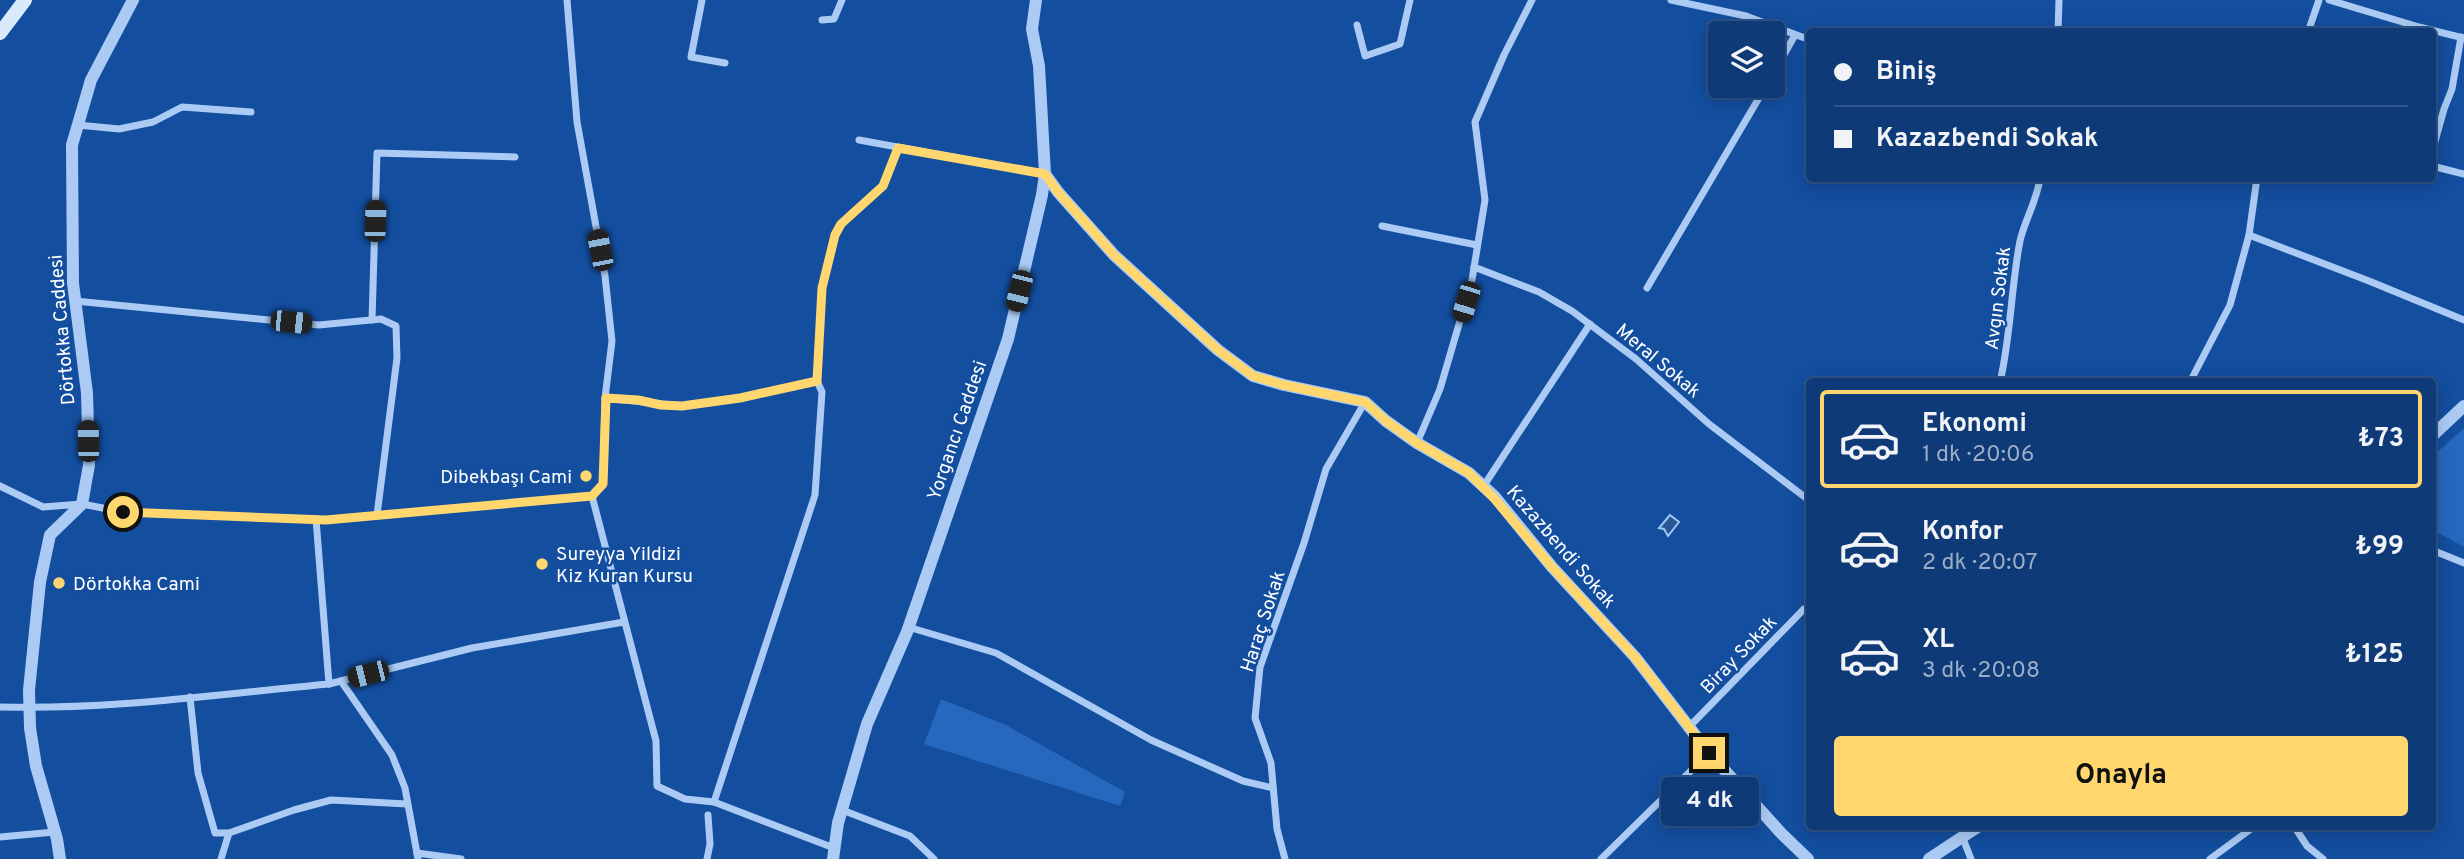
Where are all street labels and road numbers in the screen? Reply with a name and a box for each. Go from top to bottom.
street label: Avgın Sokak [1981,245,2017,351]
street label: Dörtokka Caddesi [44,254,82,406]
street label: Meral Sokak [1610,319,1705,404]
street label: Yorgancı Caddesi [923,358,993,504]
street label: Kazazbendi Sokak [1501,481,1620,614]
street label: Haraç Sokak [1236,568,1292,676]
street label: Biray Sokak [1696,611,1783,700]

